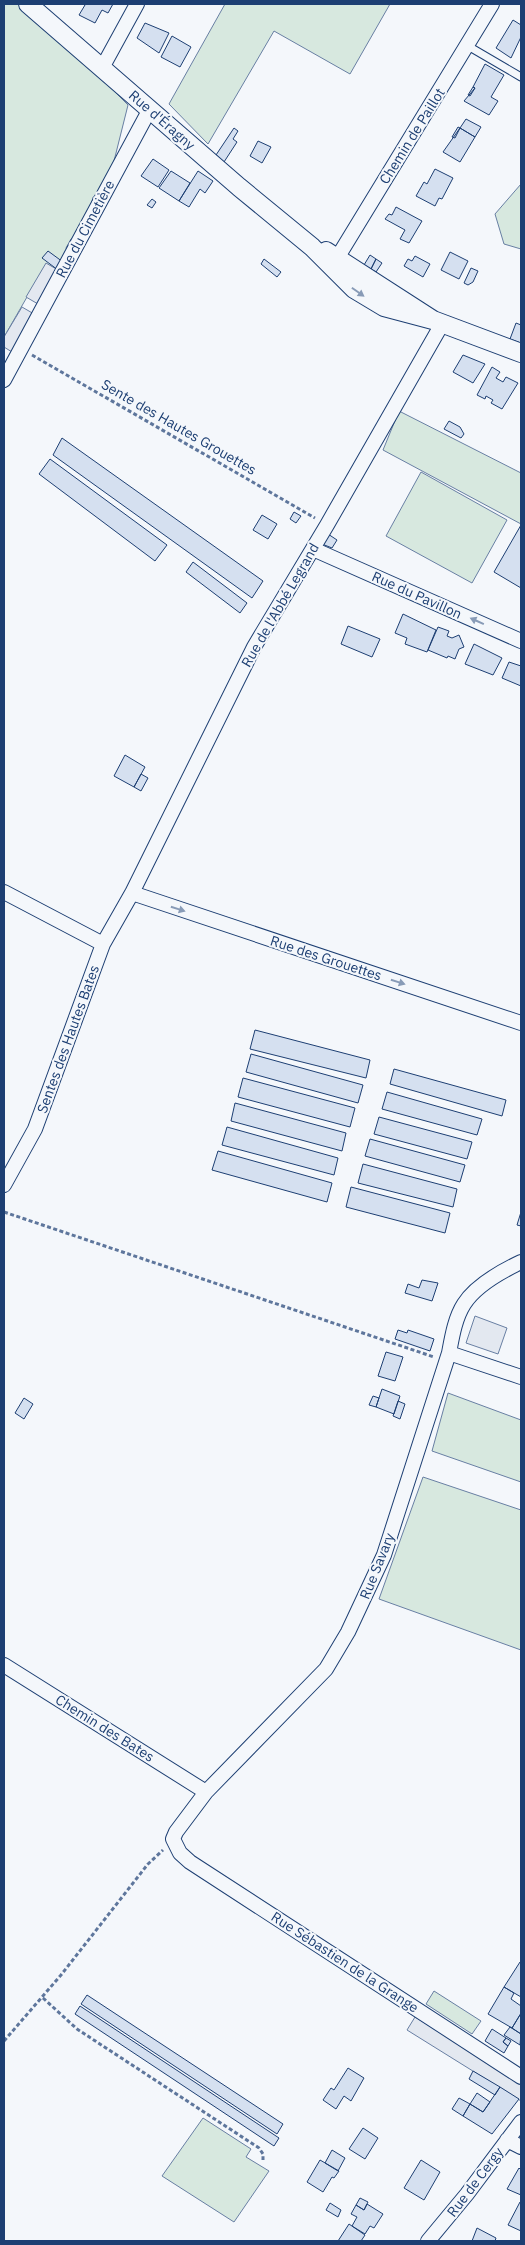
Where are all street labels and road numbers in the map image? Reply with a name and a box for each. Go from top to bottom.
street label: Rue d'Éragny [125,85,200,154]
street label: Chemin de Paillot [375,85,449,187]
street label: Rue du Cimetière [52,177,119,281]
street label: Sente des Hautes Grouettes [98,375,260,479]
street label: Rue de l'Abbé Legrand [237,540,323,670]
street label: Rue du Pavillon [369,567,465,623]
street label: Rue des Grouettes [268,931,384,985]
street label: Sentes des Hautes Bates [33,962,103,1116]
street label: Rue Savary [356,1530,398,1602]
street label: Chemin des Bates [52,1690,158,1766]
street label: Rue Sébastien de la Grange [268,1908,422,2017]
street label: Rue de Cergy [443,2144,507,2220]

